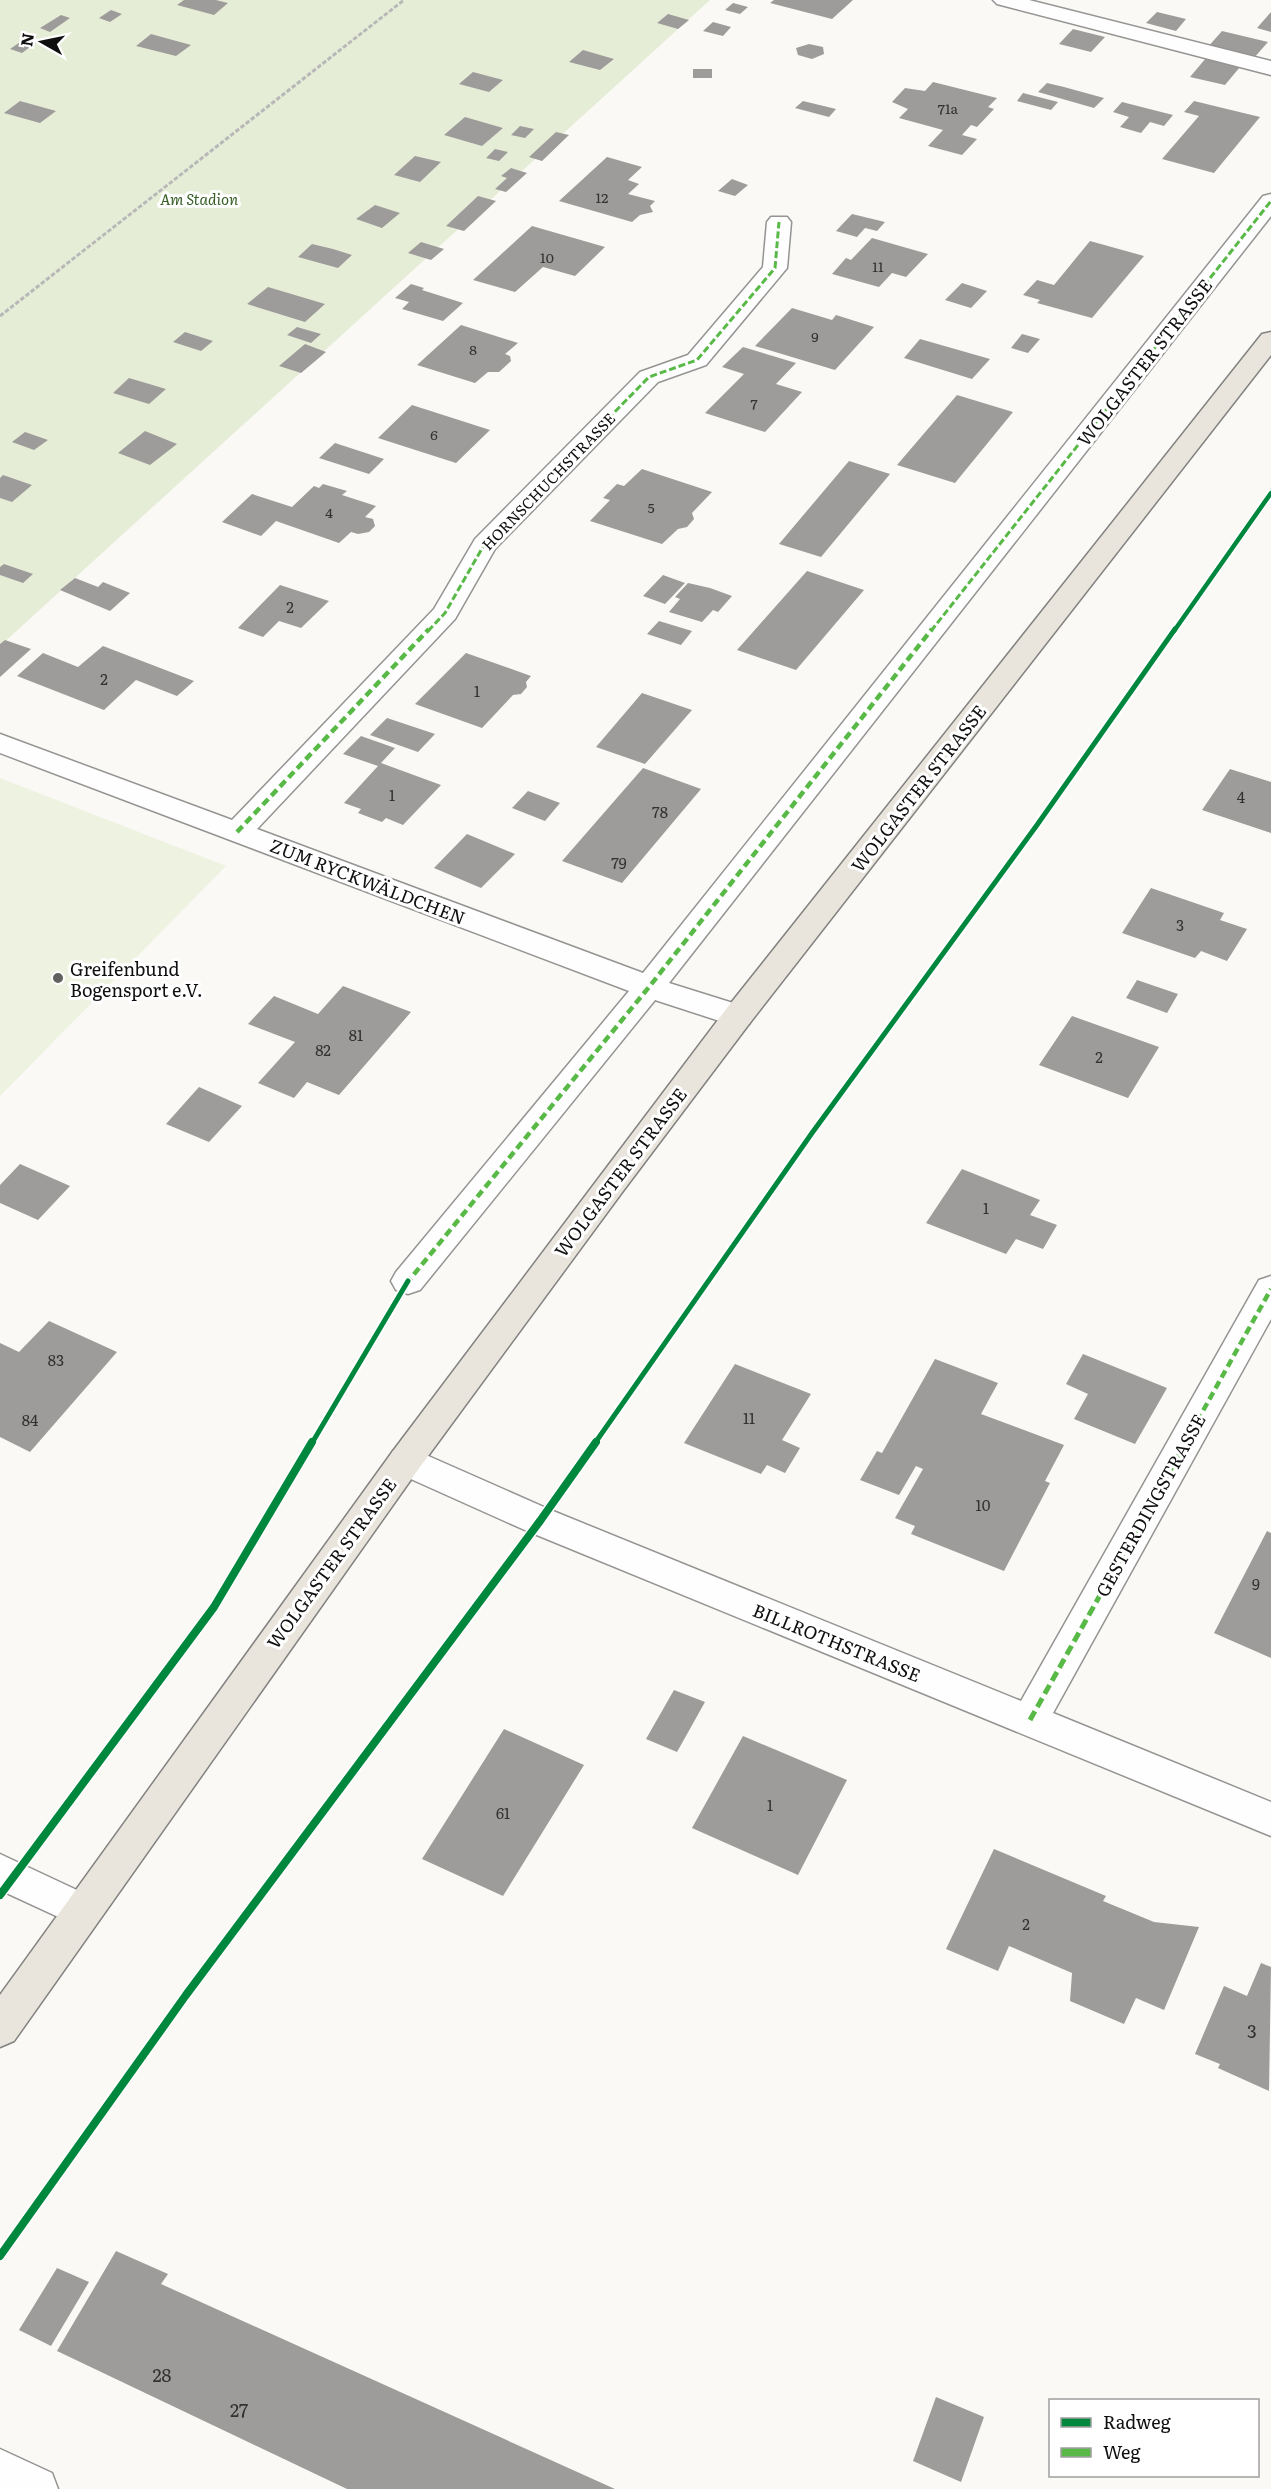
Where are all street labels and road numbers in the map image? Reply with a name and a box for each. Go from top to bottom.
street label: WOLGASTER STRASSE [1070,273,1218,451]
street label: HORNSCHUCHSTRASSE [476,407,620,555]
street label: WOLGASTER STRASSE [844,699,992,877]
street label: ZUM RYCKWÄLDCHEN [266,831,470,931]
street label: WOLGASTER STRASSE [547,1082,693,1262]
street label: GESTERDINGSTRASSE [1088,1409,1212,1601]
street label: WOLGASTER STRASSE [260,1472,402,1654]
street label: BILLROTHSTRASSE [749,1596,925,1688]

